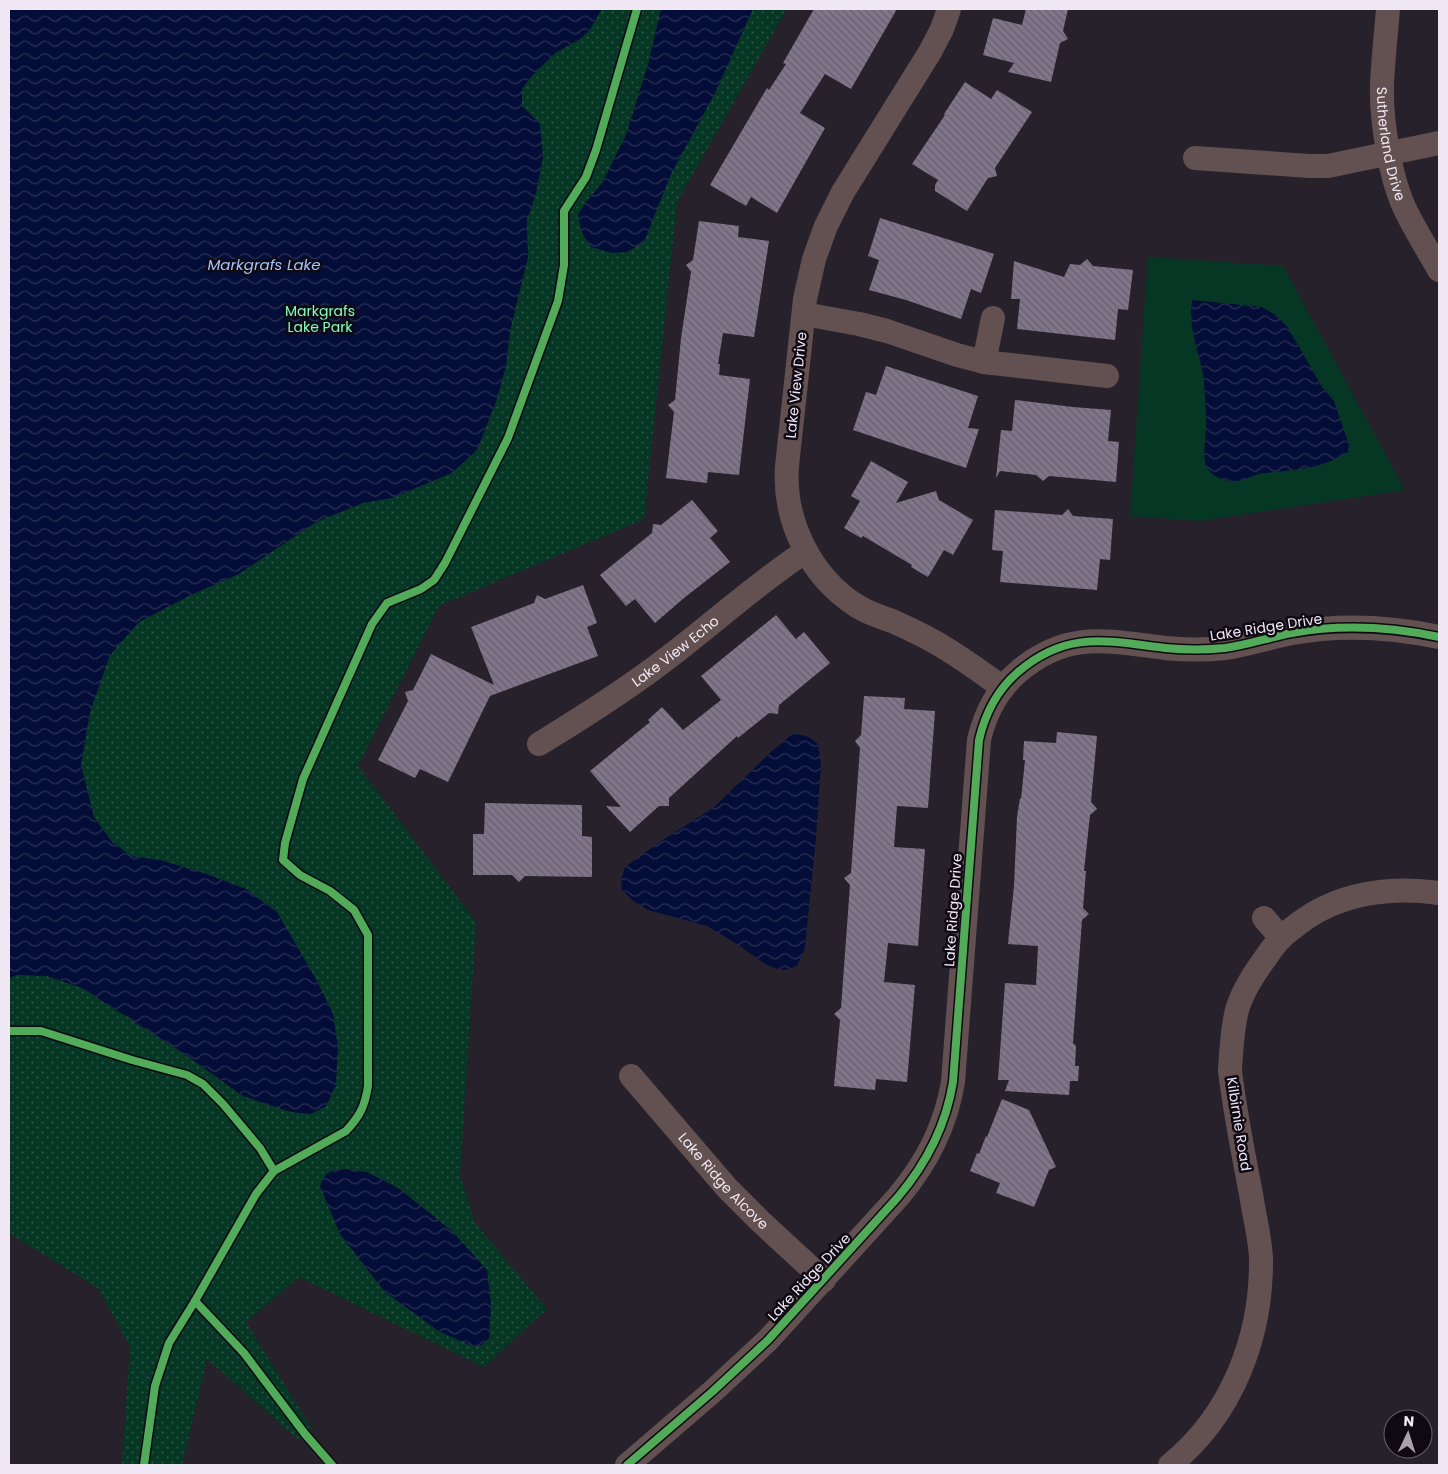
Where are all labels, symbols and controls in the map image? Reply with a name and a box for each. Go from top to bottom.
street label: Sutherland Drive [1372,87,1411,204]
water label: Markgrafs Lake [207,254,321,275]
park label: Markgrafs Lake Park [285,301,355,337]
street label: Lake View Drive [780,330,812,439]
street label: Lake Ridge Drive [1208,608,1324,646]
street label: Lake View Echo [628,611,723,691]
street label: Lake Ridge Drive [939,852,967,967]
street label: Kilbirnie Road [1222,1076,1256,1172]
street label: Lake Ridge Alcove [674,1128,773,1234]
street label: Lake Ridge Drive [763,1228,855,1325]
north arrow [1383,1409,1433,1459]
text: N [1403,1411,1415,1431]

